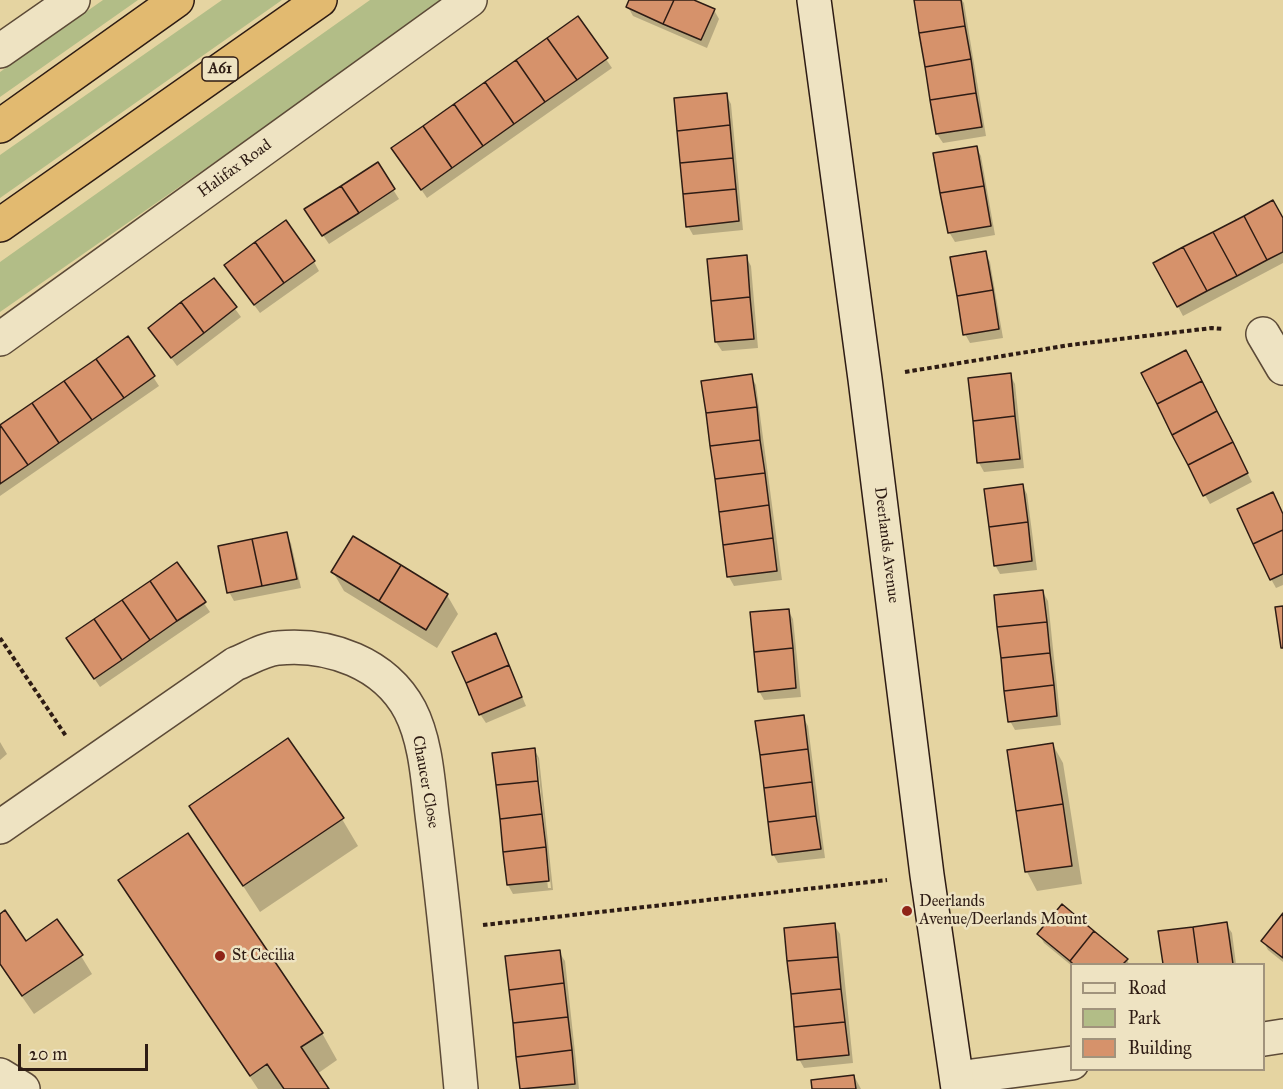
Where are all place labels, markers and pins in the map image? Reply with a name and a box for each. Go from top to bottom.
place label: Deerlands Avenue/Deerlands Mount [919,892,1088,930]
marker: Deerlands Avenue/Deerlands Mount [900,904,914,918]
place label: St Cecilia [232,946,295,966]
marker: St Cecilia [213,949,227,963]

